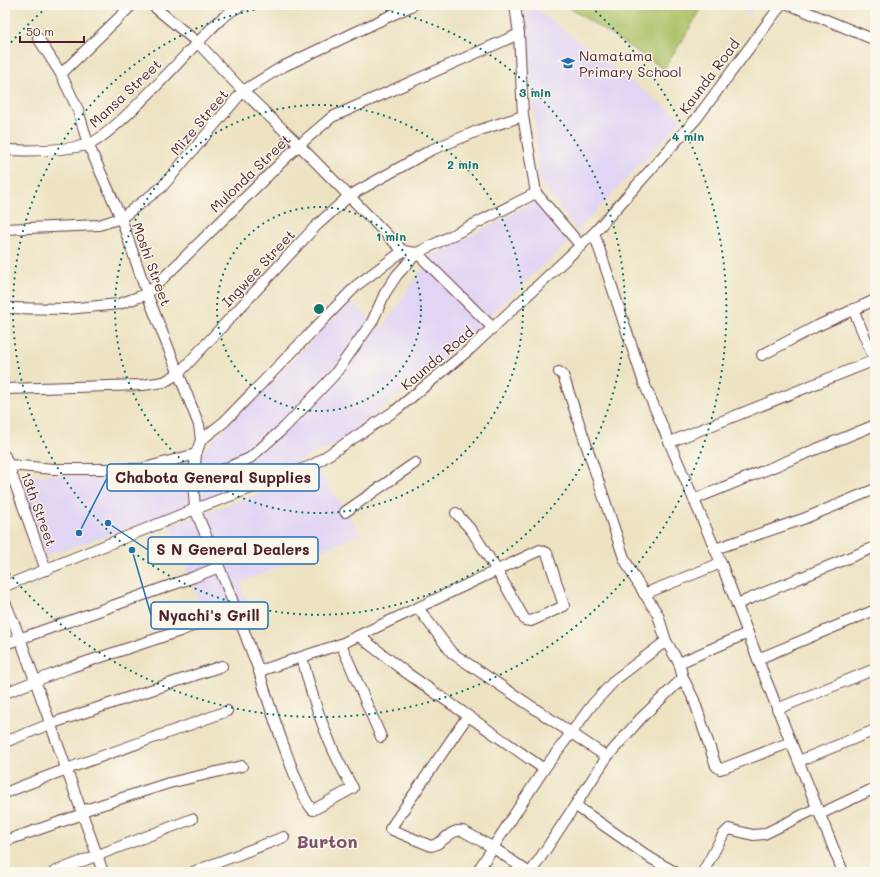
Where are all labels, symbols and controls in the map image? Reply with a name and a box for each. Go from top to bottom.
scale bar [20,18,84,44]
text: 50 m [26,23,54,39]
street label: Kaunda Road [674,34,744,117]
place label: Namatama Primary School [579,46,682,81]
street label: Mansa Street [85,55,165,131]
school or university icon: Namatama Primary School [560,55,576,71]
text: 3 min [519,84,551,100]
street label: Mize Street [166,85,232,159]
text: 4 min [672,128,704,144]
street label: Mulonda Street [206,130,294,216]
text: 2 min [447,156,479,172]
street label: Moshi Street [128,220,176,308]
street label: Ingwee Street [217,225,299,311]
text: 1 min [376,228,406,244]
centre of rings [312,302,326,316]
street label: Kaunda Road [397,322,478,394]
callout: Chabota General Supplies [107,464,319,491]
text: Chabota General Supplies [115,467,311,487]
street label: 13th Street [17,469,61,549]
callout: S N General Dealers [148,537,318,564]
text: S N General Dealers [156,539,310,559]
callout: Nyachi's Grill [151,602,268,629]
text: Nyachi's Grill [159,605,259,625]
district label: Burton [296,829,358,853]

